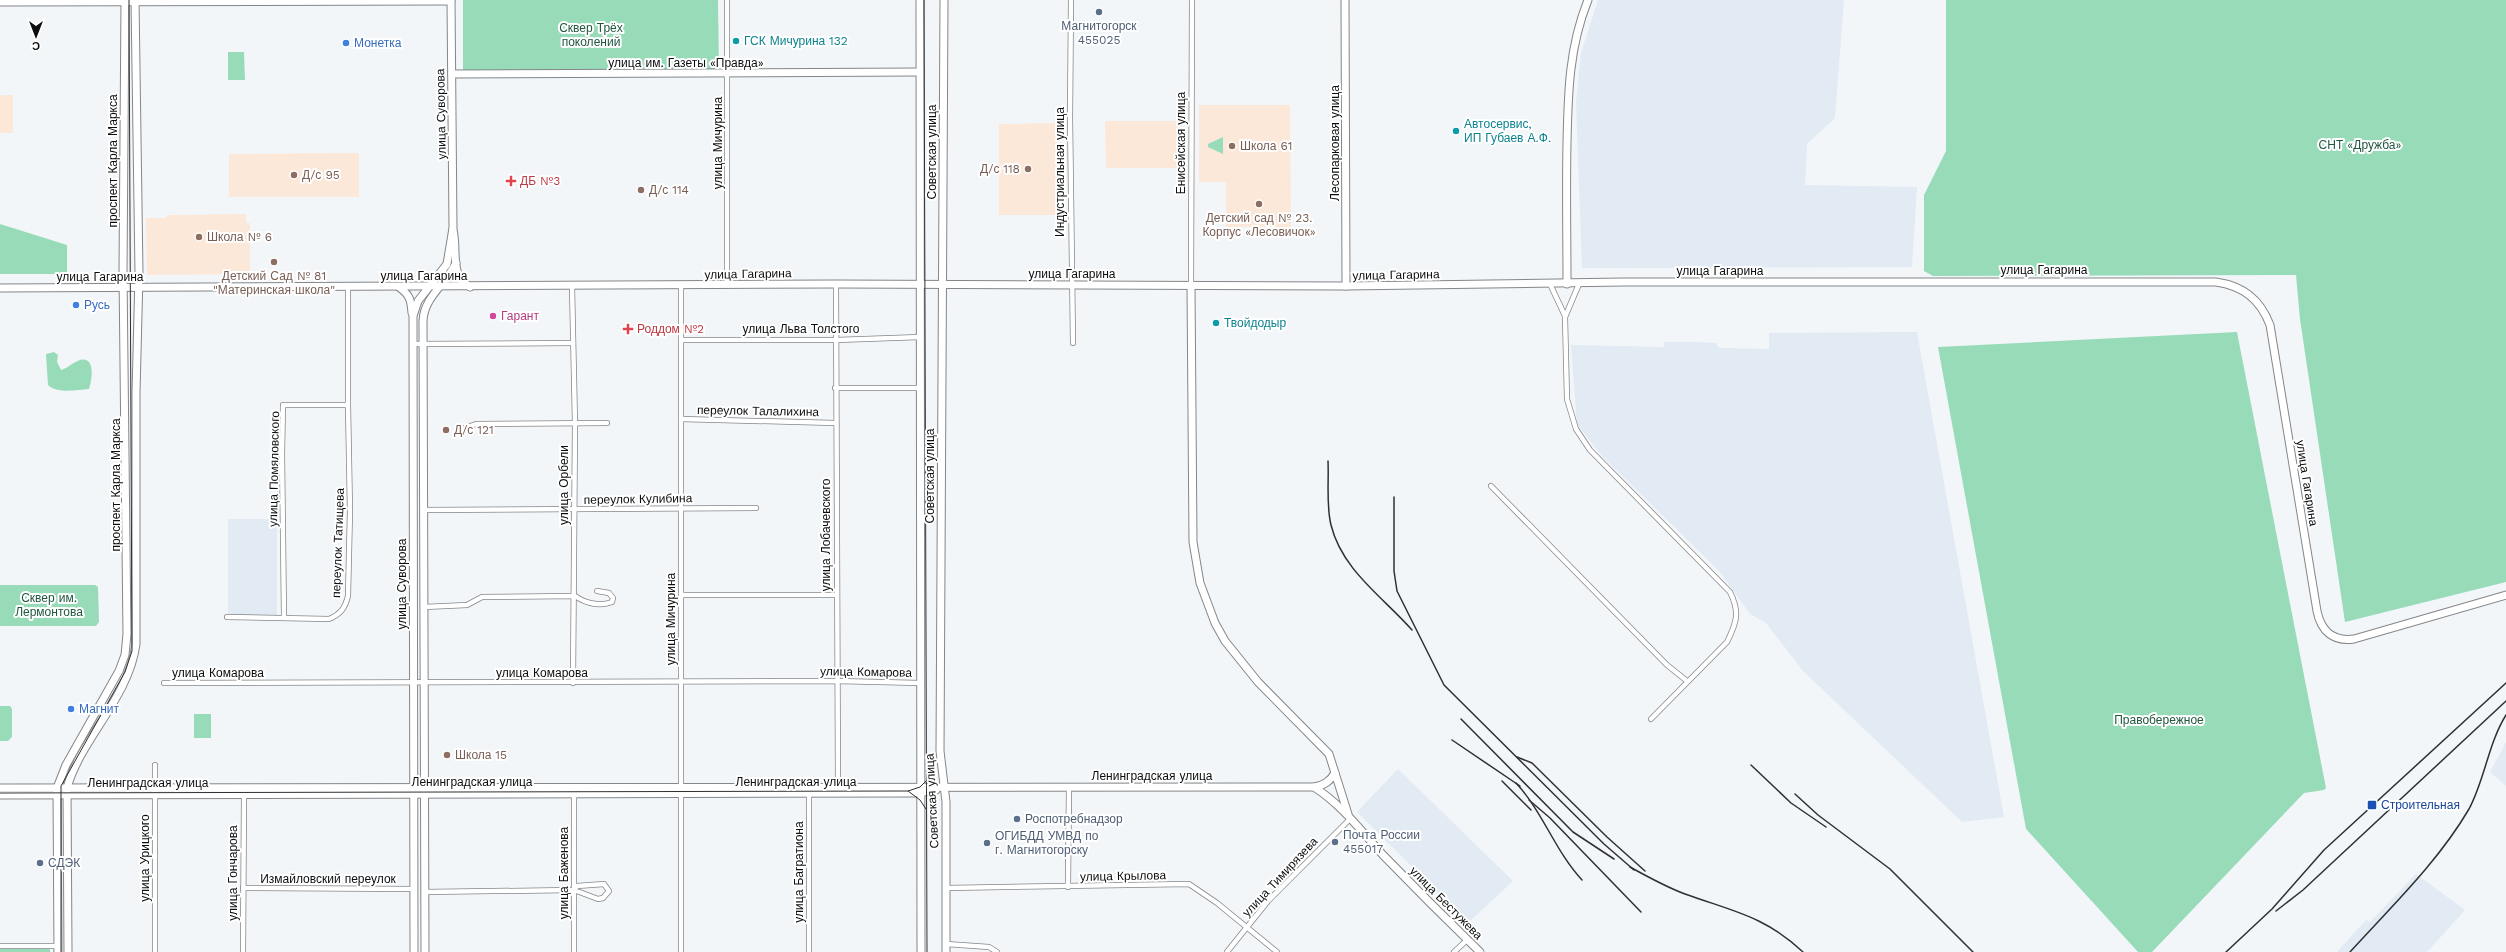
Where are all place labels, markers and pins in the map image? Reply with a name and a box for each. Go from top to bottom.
marker: Магнитогорск 455025 [1094,7,1104,17]
place label: Магнитогорск 455025 [1061,19,1137,47]
place label: ГСК Мичурина 132 [744,34,848,48]
place label: Монетка [354,36,402,50]
marker: ГСК Мичурина 132 [731,36,741,46]
marker: Монетка [341,38,351,48]
place label: Автосервис, ИП Губаев А.Ф. [1464,117,1551,145]
marker: Автосервис, ИП Губаев А.Ф. [1451,126,1461,136]
place label: Школа 61 [1240,139,1293,153]
marker: Школа 61 [1227,141,1237,151]
place label: Д/с 118 [980,162,1020,176]
marker: Д/с 118 [1023,164,1033,174]
place label: Д/с 95 [302,168,340,182]
marker: Д/с 95 [289,170,299,180]
place label: ДБ №3 [520,174,560,188]
marker: ДБ №3 [505,175,517,187]
place label: Д/с 114 [649,183,689,197]
marker: Д/с 114 [636,185,646,195]
marker: Детский сад № 23. Корпус «Лесовичок» [1254,199,1264,209]
place label: Детский сад № 23. Корпус «Лесовичок» [1202,211,1316,239]
place label: Школа № 6 [207,230,272,244]
marker: Школа № 6 [194,232,204,242]
marker: Детский Сад № 81 "Материнская школа" [269,257,279,267]
place label: Детский Сад № 81 "Материнская школа" [213,269,335,297]
place label: Русь [84,298,110,312]
marker: Русь [71,300,81,310]
place label: Гарант [501,309,539,323]
marker: Гарант [488,311,498,321]
place label: Твойдодыр [1224,316,1286,330]
marker: Твойдодыр [1211,318,1221,328]
place label: Роддом №2 [637,322,704,336]
marker: Роддом №2 [622,323,634,335]
place label: Д/с 121 [454,423,494,437]
marker: Д/с 121 [441,425,451,435]
place label: Магнит [79,702,120,716]
marker: Магнит [66,704,76,714]
place label: Школа 15 [455,748,507,762]
marker: Школа 15 [442,750,452,760]
place label: Строительная [2381,798,2460,812]
marker: Строительная [2366,799,2378,811]
place label: Роспотребнадзор [1025,812,1123,826]
marker: Роспотребнадзор [1012,814,1022,824]
place label: Почта России 455017 [1343,828,1420,856]
place label: ОГИБДД УМВД по г. Магнитогорску [995,829,1099,857]
marker: Почта России 455017 [1330,837,1340,847]
marker: ОГИБДД УМВД по г. Магнитогорску [982,838,992,848]
place label: СДЭК [48,856,80,870]
marker: СДЭК [35,858,45,868]

